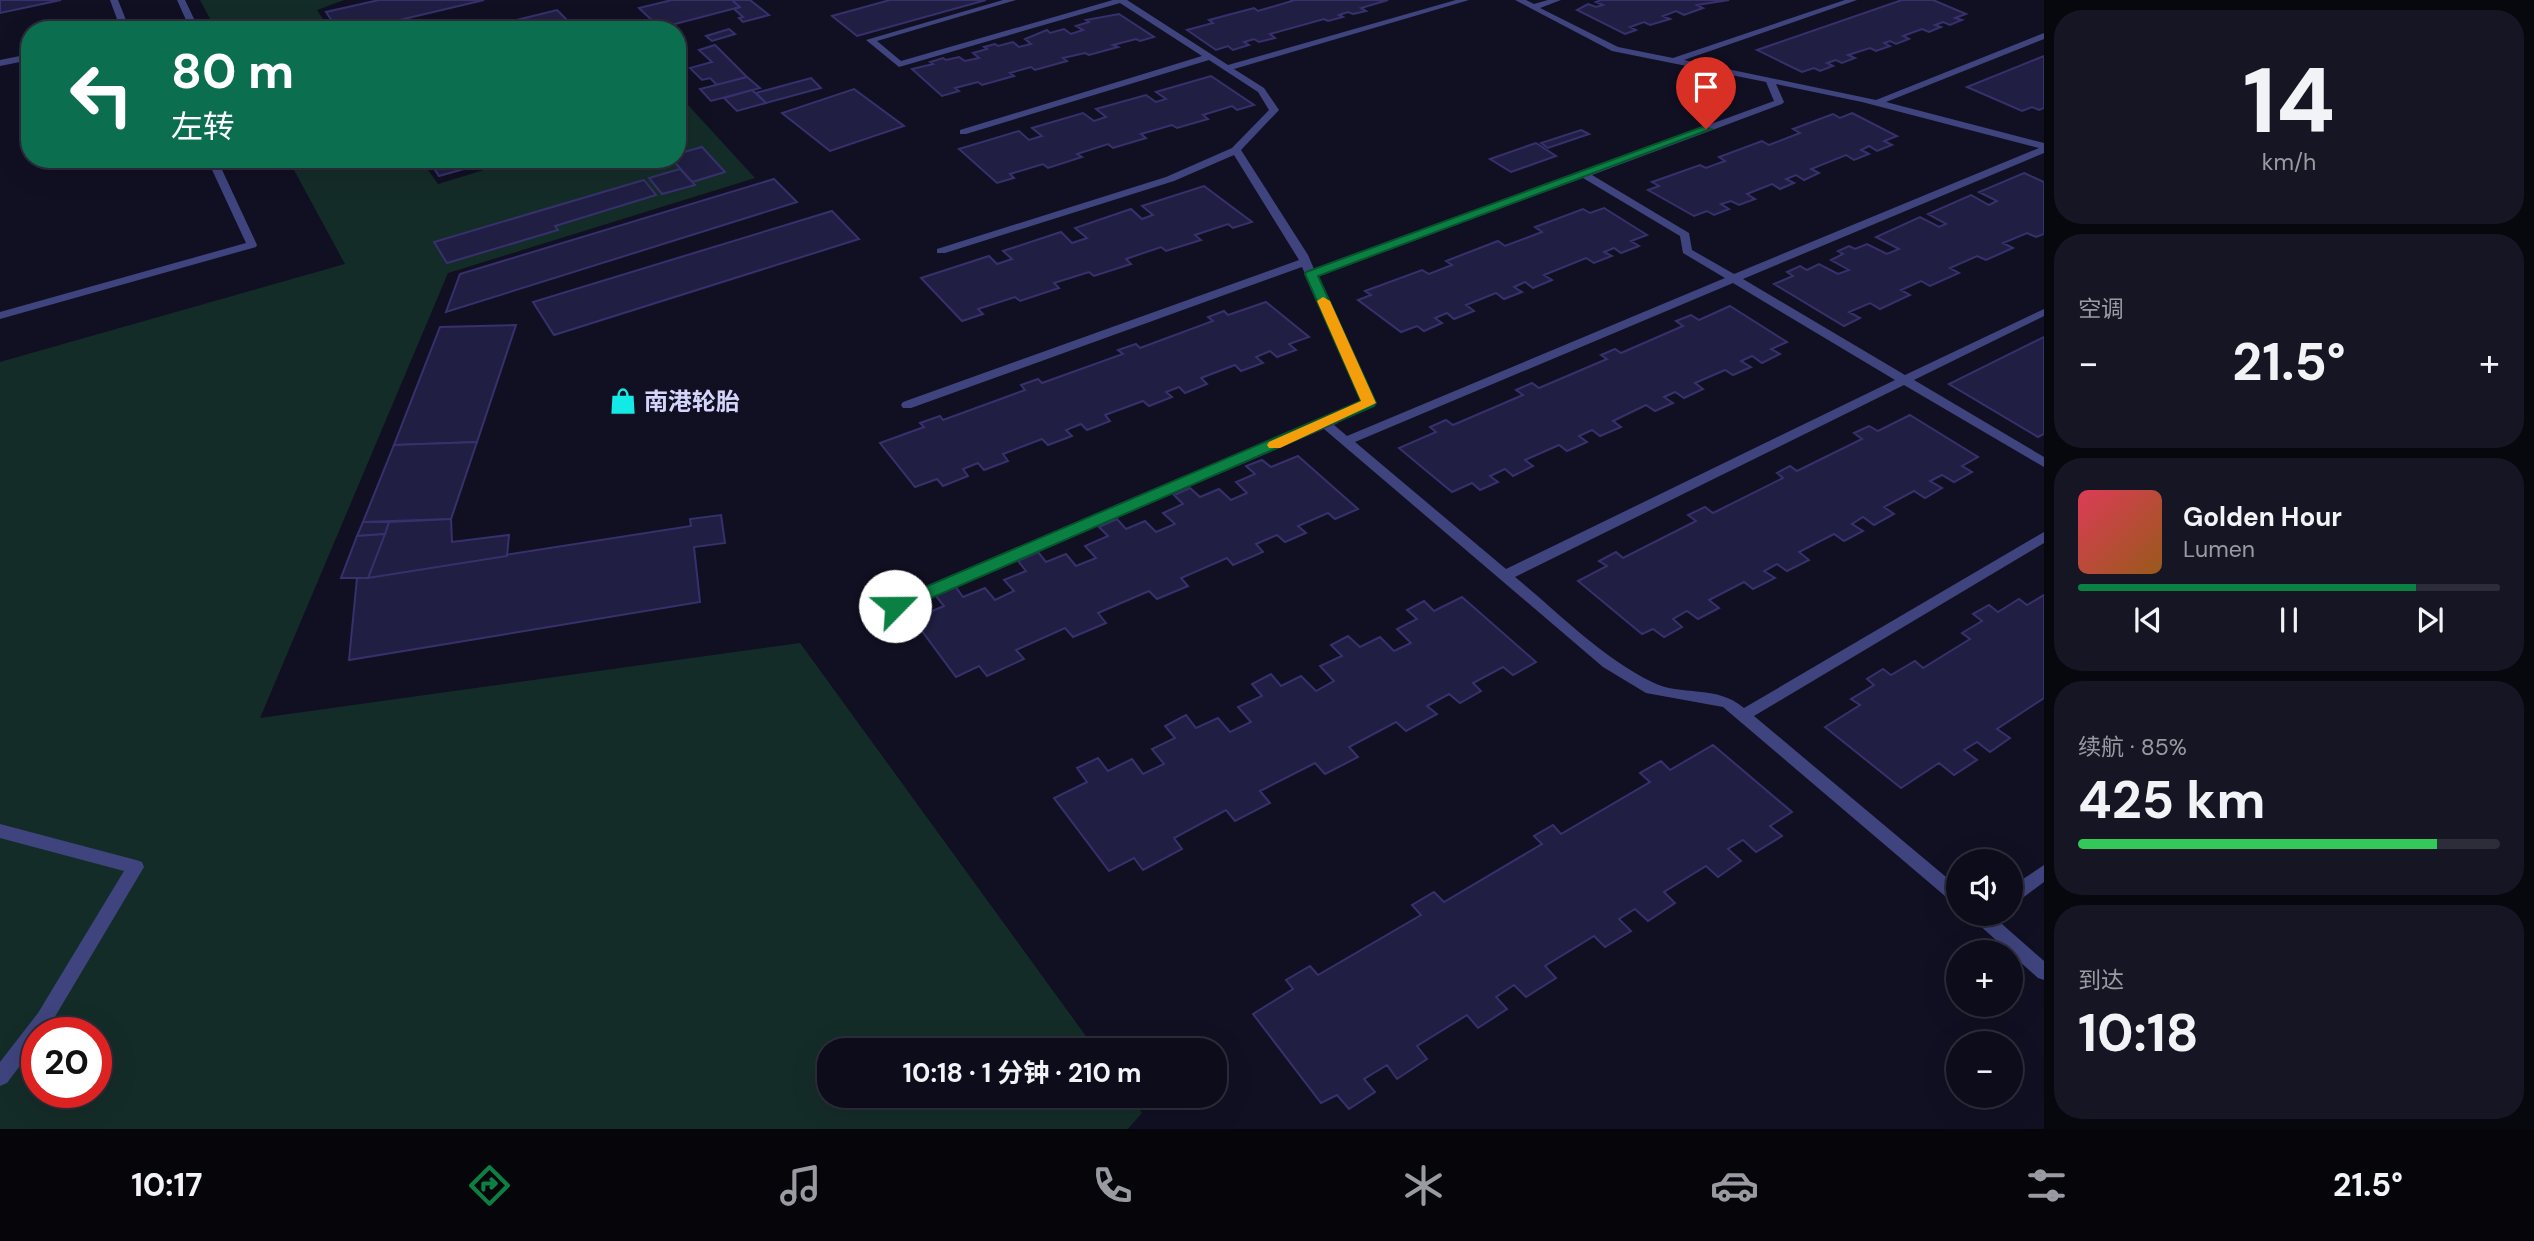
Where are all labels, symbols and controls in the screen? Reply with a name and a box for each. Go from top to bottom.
text: 80 m [171,39,294,103]
text: 14 [2243,42,2335,160]
icon: left [56,49,147,140]
pin [1676,57,1736,129]
icon: arrive [1687,68,1725,106]
text: 左转 [171,106,235,148]
text: km/h [2262,147,2316,177]
text: 空调 [2078,294,2124,324]
text: 21.5° [2232,328,2346,396]
text: − [2078,338,2099,388]
text: + [2479,338,2500,388]
shop icon: 南港轮胎 [608,386,638,416]
place label: 南港轮胎 [644,386,740,417]
text: Golden Hour [2183,500,2342,534]
text: Lumen [2183,534,2255,564]
position arrow [858,569,932,643]
icon: previous [2129,601,2167,639]
icon: pause [2270,601,2308,639]
icon: next [2411,601,2449,639]
text: 续航 · 85% [2078,732,2187,762]
text: 425 km [2078,766,2265,834]
map controls [1946,849,2023,1108]
button: sound [1946,849,2023,926]
button: + [1946,940,2023,1017]
text: 到达 [2078,965,2124,995]
text: 10:18 [2078,999,2199,1067]
speed limit sign: 20 [21,1017,112,1108]
button: − [1946,1031,2023,1108]
text: 10:18 · 1 分钟 · 210 m [903,1056,1141,1090]
icon: directions [465,1161,514,1210]
icon: music [776,1161,825,1210]
icon: phone [1088,1161,1137,1210]
icon: climate [1399,1161,1448,1210]
icon: car [1710,1161,1759,1210]
icon: filters [2022,1161,2071,1210]
text: 10:17 [131,1164,202,1206]
text: 21.5° [2333,1164,2403,1206]

